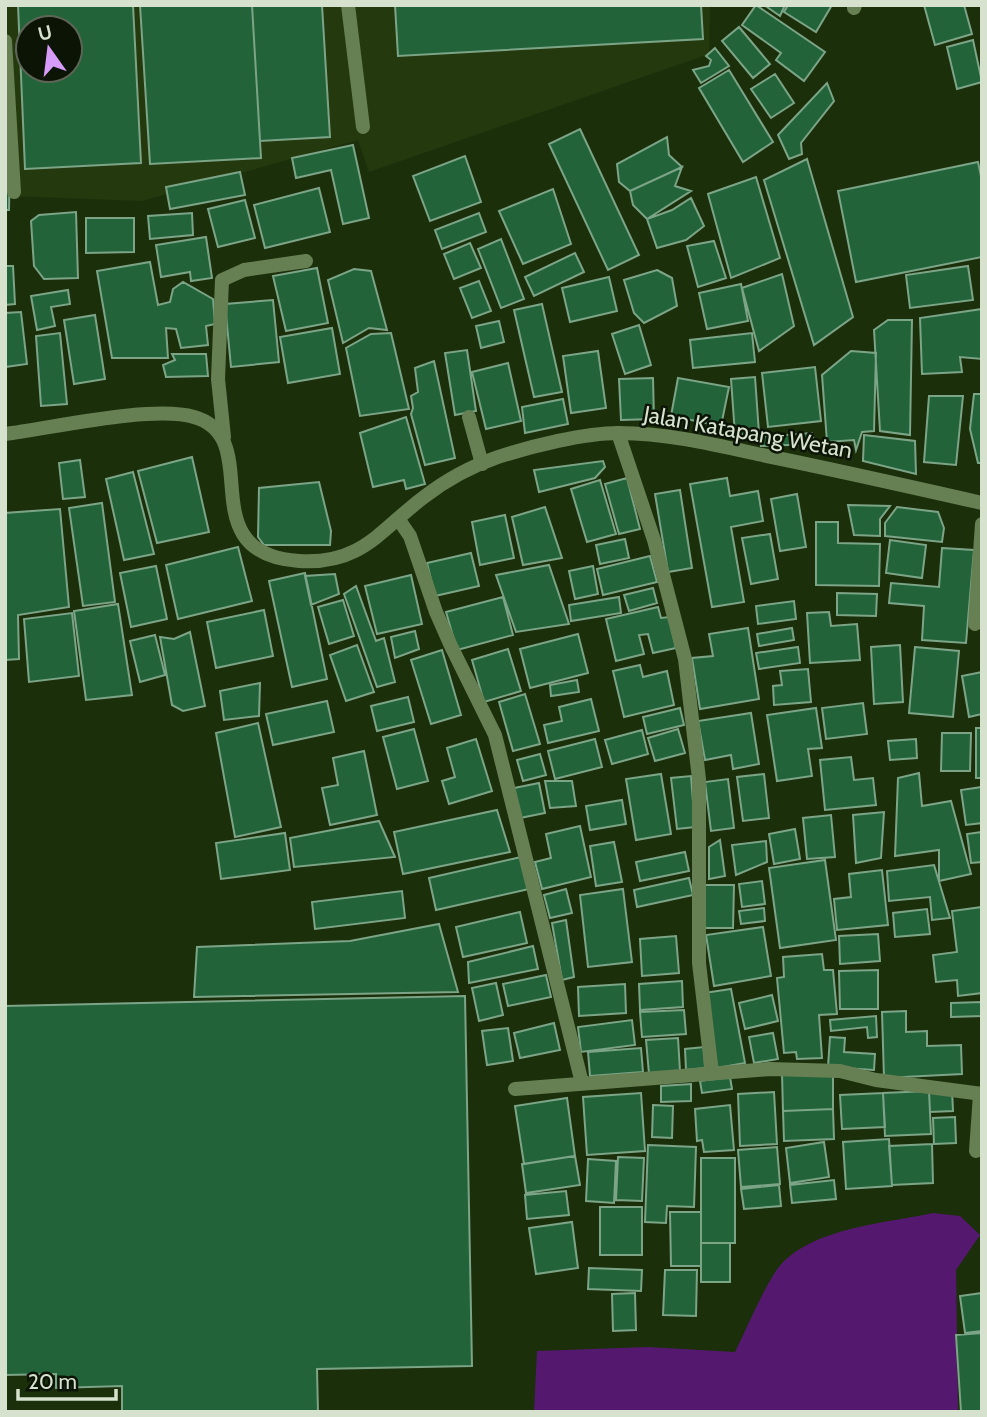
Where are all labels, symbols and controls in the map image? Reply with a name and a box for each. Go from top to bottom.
north arrow [14,14,84,84]
text: U [36,20,54,46]
street label: Jalan Katapang Wetan [640,400,855,464]
scale bar [18,1358,116,1402]
text: 20 m [28,1369,77,1394]

